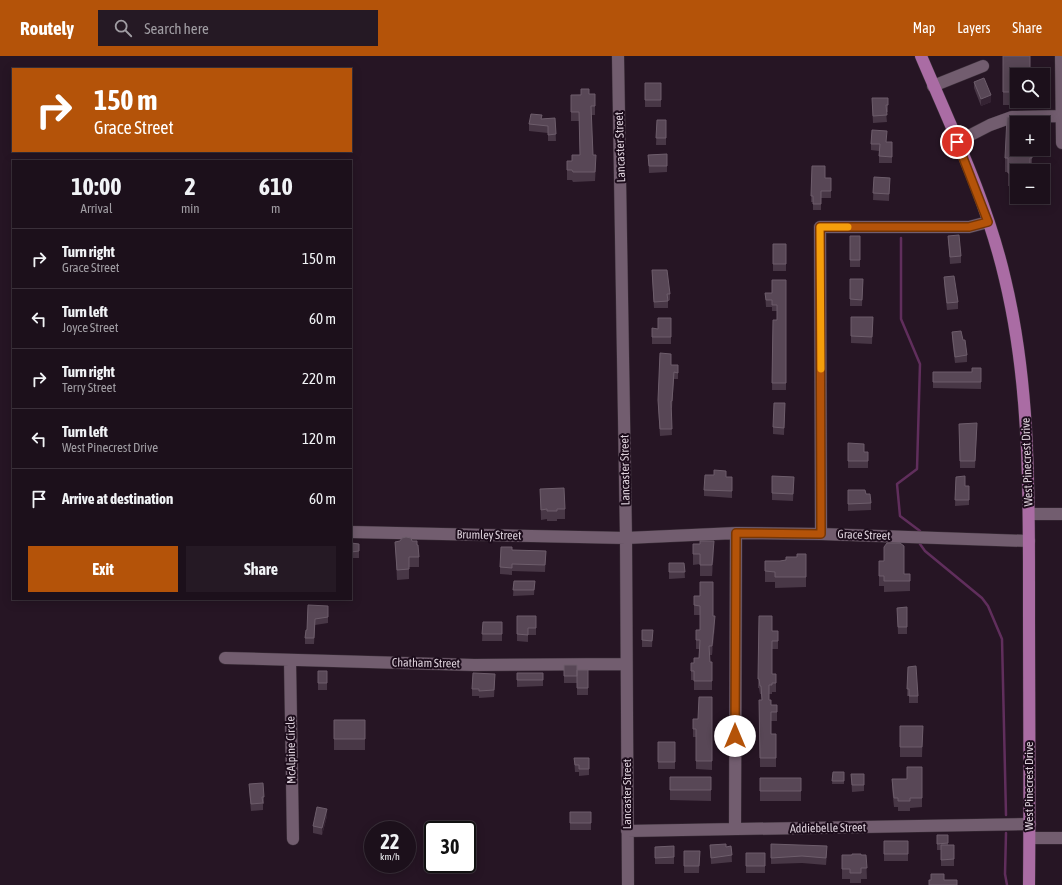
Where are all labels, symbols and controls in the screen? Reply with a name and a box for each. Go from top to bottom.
search box [98,10,378,46]
text: Routely [20,17,74,39]
icon: search [112,17,134,39]
text: Search here [144,20,209,37]
text: Map [913,20,935,36]
text: Layers [957,20,990,36]
text: Share [1012,20,1042,36]
map controls [1010,68,1050,204]
button: search [1010,68,1050,108]
icon: right [28,84,80,136]
text: 150 m [94,84,157,116]
street label: Lancaster Street [612,111,628,183]
button: + [1010,116,1050,156]
text: Grace Street [94,117,174,138]
pin [940,125,974,159]
icon: arrive [946,131,968,153]
button: − [1010,164,1050,204]
text: 10:00 [71,173,122,200]
text: 2 [185,173,196,200]
text: 610 [259,173,293,200]
text: Arrival [81,201,112,216]
text: min [181,201,200,216]
text: m [271,201,280,216]
text: Turn right [62,243,115,260]
icon: right [28,248,50,270]
text: 150 m [302,250,336,267]
text: Grace Street [62,260,120,275]
text: Turn left [62,303,108,320]
icon: left [28,308,50,330]
text: 60 m [309,310,336,327]
text: Joyce Street [62,320,118,335]
text: Turn right [62,363,115,380]
icon: right [28,368,50,390]
text: 220 m [302,370,336,387]
text: Terry Street [62,380,116,395]
street label: West Pinecrest Drive [1018,417,1036,507]
text: Turn left [62,423,108,440]
icon: left [28,428,50,450]
text: 120 m [302,430,336,447]
street label: Lancaster Street [617,434,633,505]
text: West Pinecrest Drive [62,440,158,455]
icon: arrive [28,488,50,510]
text: Arrive at destination [62,490,173,507]
text: 60 m [309,490,336,507]
street label: Brumley Street [456,527,522,543]
street label: Grace Street [837,527,891,543]
button: Exit [28,546,178,592]
button: Share [186,546,336,592]
street label: Chatham Street [392,655,461,671]
position arrow [714,715,756,757]
street label: McAlpine Circle [283,716,299,784]
street label: West Pinecrest Drive [1022,742,1036,830]
street label: Lancaster Street [620,758,634,829]
street label: Addiebelle Street [790,820,867,836]
speed limit sign: 30 [424,821,476,873]
text: 22 [381,830,399,853]
text: km/h [380,851,400,862]

